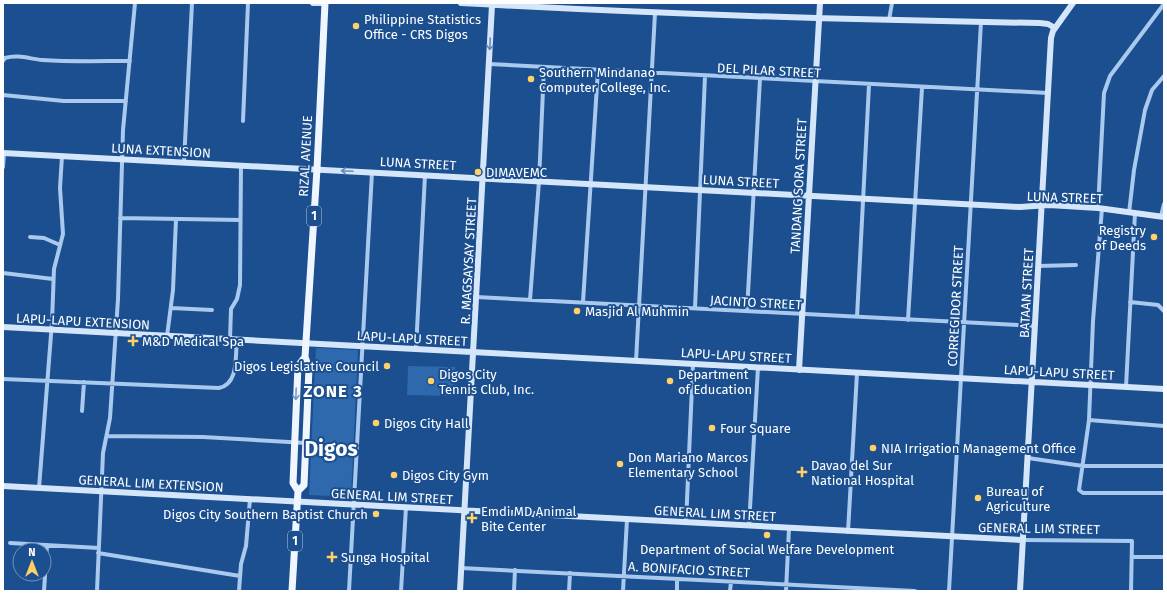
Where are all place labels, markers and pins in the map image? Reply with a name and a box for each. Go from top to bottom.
place label: Philippine Statistics Office - CRS Digos [364,12,481,42]
marker: Philippine Statistics Office - CRS Digos [351,21,361,31]
place label: Southern Mindanao Computer College, Inc. [539,65,670,95]
marker: Southern Mindanao Computer College, Inc. [526,74,536,84]
place label: DIMAVEMC [486,165,548,180]
marker: DIMAVEMC [473,167,483,177]
place label: Registry of Deeds [1094,223,1147,253]
marker: Registry of Deeds [1149,232,1159,242]
place label: Masjid Al Muhmin [585,304,689,319]
marker: Masjid Al Muhmin [572,306,582,316]
place label: M&D Medical Spa [142,334,244,349]
marker: M&D Medical Spa [127,335,139,347]
place label: Digos Legislative Council [234,359,379,374]
marker: Digos Legislative Council [382,361,392,371]
place label: Digos City Tennis Club, Inc. [439,367,534,397]
place label: Department of Education [678,367,752,397]
marker: Digos City Tennis Club, Inc. [426,376,436,386]
marker: Department of Education [665,376,675,386]
place label: Digos City Hall [384,416,469,431]
marker: Digos City Hall [371,418,381,428]
place label: Four Square [720,421,791,436]
marker: Four Square [707,423,717,433]
place label: NIA Irrigation Management Office [881,441,1076,456]
marker: NIA Irrigation Management Office [868,443,878,453]
place label: Don Mariano Marcos Elementary School [628,450,748,480]
place label: Davao del Sur National Hospital [811,458,914,488]
marker: Don Mariano Marcos Elementary School [615,459,625,469]
marker: Davao del Sur National Hospital [796,466,808,478]
place label: Digos City Gym [402,468,489,483]
marker: Digos City Gym [389,470,399,480]
place label: Bureau of Agriculture [986,484,1050,514]
marker: Bureau of Agriculture [973,493,983,503]
place label: Emdi MD Animal Bite Center [481,504,577,534]
place label: Digos City Southern Baptist Church [163,507,368,522]
marker: Digos City Southern Baptist Church [371,509,381,519]
marker: Emdi MD Animal Bite Center [466,512,478,524]
marker: Department of Social Welfare Development [762,530,772,540]
place label: Department of Social Welfare Development [640,542,894,557]
place label: Sunga Hospital [341,550,430,565]
marker: Sunga Hospital [326,551,338,563]

